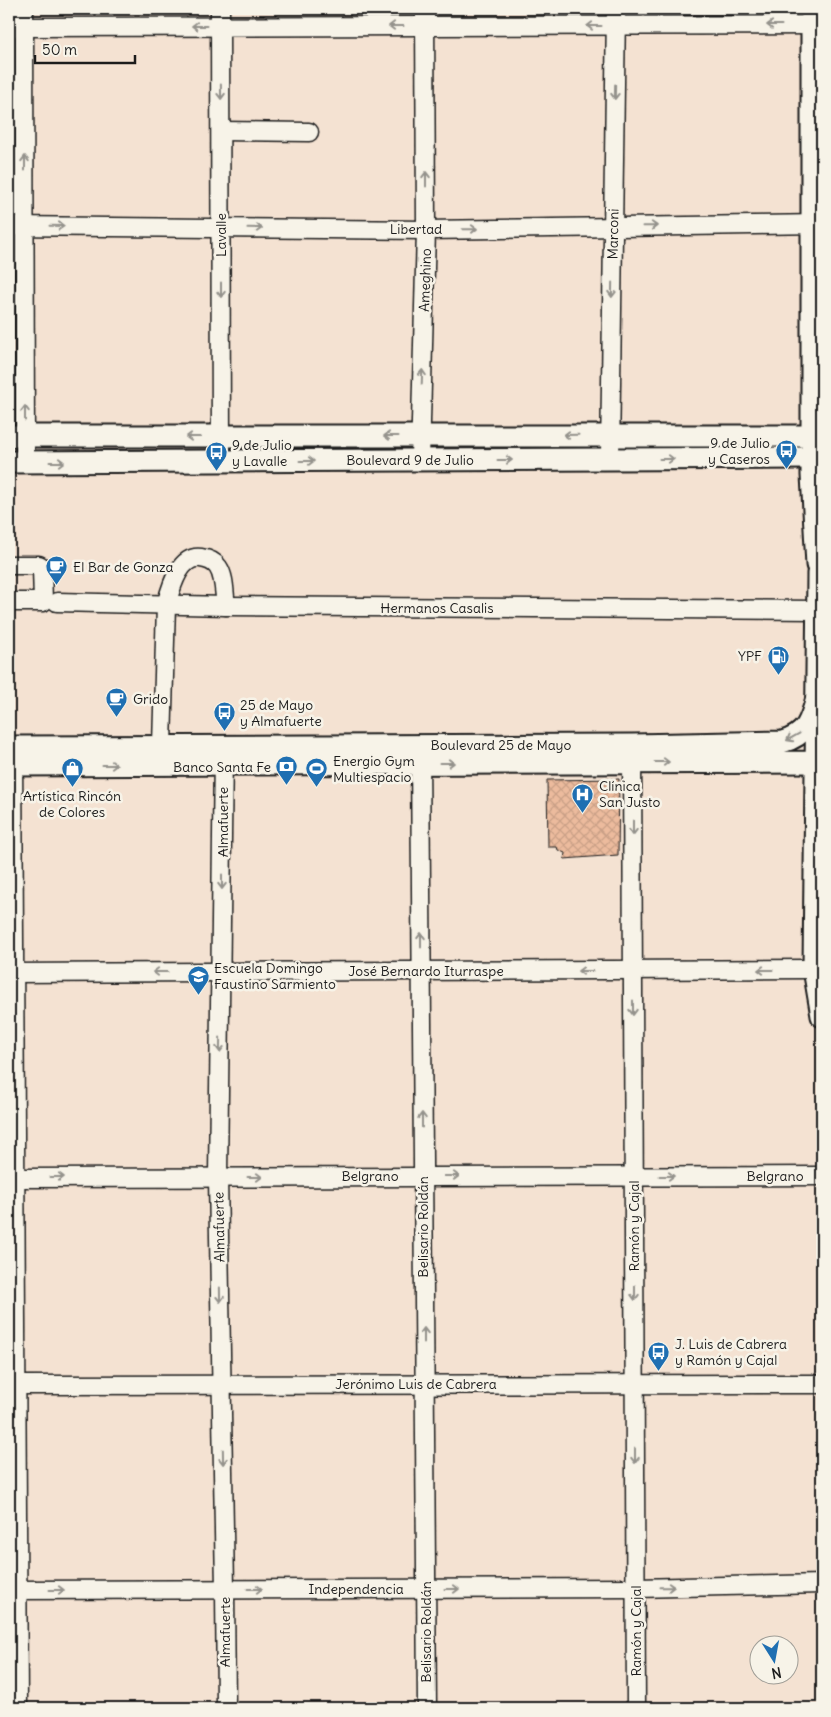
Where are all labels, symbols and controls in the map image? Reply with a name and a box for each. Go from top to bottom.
one-way arrow [766,20,782,30]
one-way arrow [191,21,207,31]
one-way arrow [388,21,404,31]
one-way arrow [586,21,602,31]
scale bar [35,32,135,64]
text: 50 m [42,40,77,59]
one-way arrow [216,84,226,100]
one-way arrow [610,84,620,100]
one-way arrow [20,156,30,172]
one-way arrow [421,171,431,188]
street label: Marconi [604,208,622,260]
street label: Lavalle [212,213,230,257]
street label: Libertad [390,220,442,238]
one-way arrow [49,221,65,231]
one-way arrow [642,221,658,231]
one-way arrow [246,223,263,233]
one-way arrow [462,224,478,234]
street label: Ameghino [415,248,435,312]
one-way arrow [216,282,226,298]
one-way arrow [607,282,617,298]
one-way arrow [417,369,427,385]
one-way arrow [20,406,30,422]
one-way arrow [563,430,580,440]
one-way arrow [383,431,400,441]
one-way arrow [186,432,202,442]
place label: 9 de Julio y Caseros [708,434,770,468]
place label: 9 de Julio y Lavalle [232,436,292,470]
bus stop icon: 9 de Julio y Caseros [774,439,798,470]
bus stop icon: 9 de Julio y Lavalle [204,441,228,472]
street label: Boulevard 9 de Julio [346,451,474,469]
one-way arrow [659,454,675,464]
one-way arrow [496,455,513,465]
one-way arrow [299,456,315,466]
one-way arrow [49,457,65,467]
cafe icon: El Bar de Gonza [45,555,69,586]
place label: El Bar de Gonza [73,558,174,576]
street label: Hermanos Casalis [380,599,494,617]
fuel station icon: YPF [766,644,790,675]
place label: YPF [738,647,762,665]
cafe icon: Grido [105,687,129,718]
place label: Grido [133,690,168,708]
place label: 25 de Mayo y Almafuerte [240,696,322,730]
bus stop icon: 25 de Mayo y Almafuerte [212,701,236,732]
one-way arrow [786,733,800,743]
street label: Boulevard 25 de Mayo [431,736,572,754]
place label: Energio Gym Multiespacio [333,752,415,786]
bank icon: Banco Santa Fe [275,755,299,786]
shop icon: Artística Rincón de Colores [60,756,84,787]
sports icon: Energio Gym Multiespacio [305,757,329,788]
one-way arrow [654,757,670,767]
place label: Banco Santa Fe [173,758,271,776]
one-way arrow [439,758,455,768]
one-way arrow [102,760,118,769]
place label: Clínica San Justo [599,777,661,811]
hospital icon: Clínica San Justo [571,782,595,813]
place label: Artística Rincón de Colores [23,787,121,821]
street label: Almafuerte [214,787,232,857]
one-way arrow [628,820,638,836]
one-way arrow [217,874,227,890]
one-way arrow [416,932,426,948]
place label: Escuela Domingo Faustino Sarmiento [214,959,336,993]
street label: José Bernardo Iturraspe [348,962,504,980]
school or university icon: Escuela Domingo Faustino Sarmiento [186,964,210,995]
one-way arrow [757,965,774,975]
one-way arrow [577,966,594,976]
one-way arrow [152,967,168,977]
one-way arrow [628,1000,638,1016]
one-way arrow [215,1036,225,1052]
one-way arrow [418,1112,427,1128]
street label: Belgrano [341,1167,399,1185]
street label: Belgrano [746,1167,804,1185]
one-way arrow [444,1171,460,1181]
one-way arrow [659,1171,675,1181]
one-way arrow [246,1172,263,1182]
one-way arrow [49,1173,65,1182]
street label: Belisario Roldán [414,1176,432,1278]
street label: Ramón y Cajal [625,1180,643,1272]
street label: Almafuerte [209,1192,229,1262]
one-way arrow [630,1285,639,1301]
one-way arrow [215,1286,225,1302]
one-way arrow [419,1327,429,1344]
place label: J. Luis de Cabrera y Ramón y Cajal [675,1335,787,1369]
bus stop icon: J. Luis de Cabrera y Ramón y Cajal [647,1340,671,1371]
street label: Jerónimo Luis de Cabrera [335,1375,497,1393]
one-way arrow [630,1448,640,1464]
one-way arrow [218,1449,227,1465]
street label: Independencia [308,1580,404,1598]
street label: Belisario Roldán [417,1581,435,1683]
one-way arrow [659,1583,675,1592]
one-way arrow [246,1584,263,1594]
one-way arrow [444,1584,460,1594]
one-way arrow [49,1585,65,1595]
street label: Ramón y Cajal [627,1585,645,1677]
street label: Almafuerte [216,1597,234,1667]
north arrow [748,1634,798,1684]
text: N [770,1663,783,1683]

